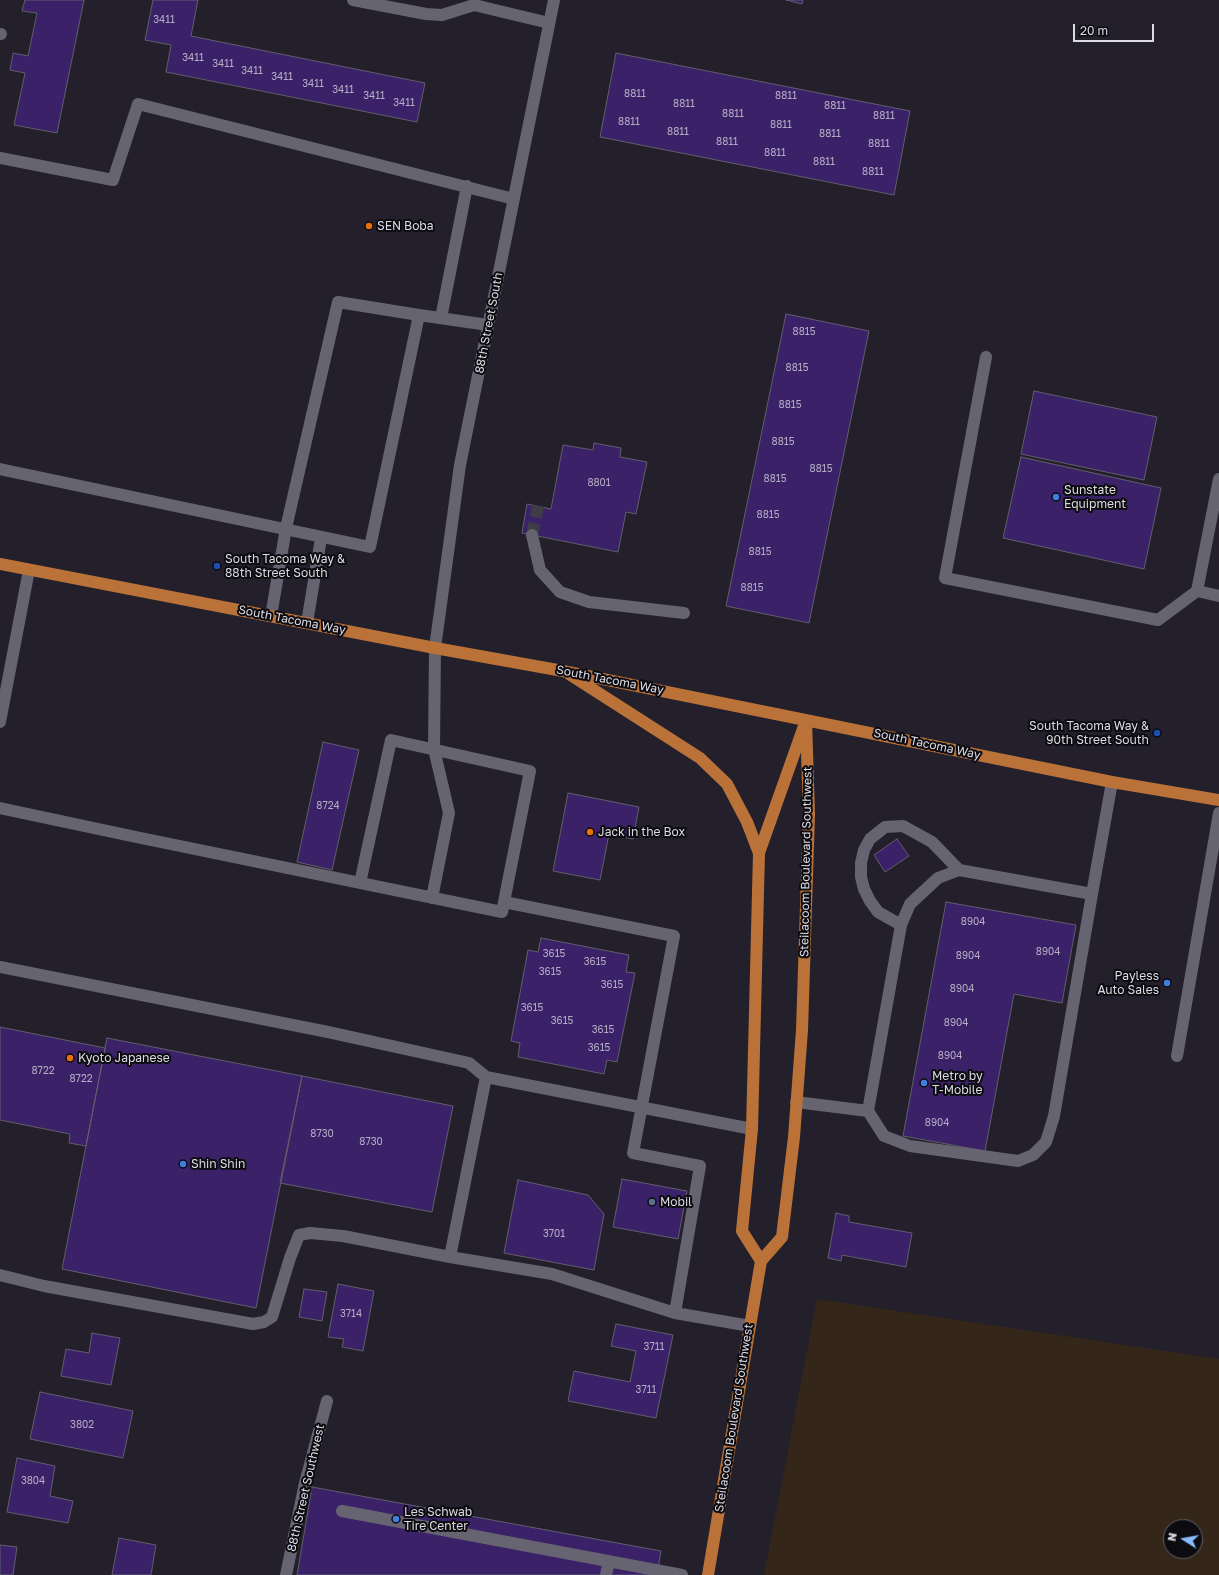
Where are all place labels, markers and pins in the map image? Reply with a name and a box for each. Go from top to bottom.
place label: SEN Boba [377,219,434,233]
marker: SEN Boba [364,221,374,231]
place label: Sunstate Equipment [1064,483,1126,511]
marker: Sunstate Equipment [1051,492,1061,502]
place label: South Tacoma Way & 88th Street South [225,552,345,580]
marker: South Tacoma Way & 88th Street South [212,561,222,571]
place label: South Tacoma Way & 90th Street South [1029,719,1149,747]
marker: South Tacoma Way & 90th Street South [1152,728,1162,738]
place label: Jack in the Box [598,825,685,839]
marker: Jack in the Box [585,827,595,837]
place label: Payless Auto Sales [1097,969,1159,997]
marker: Payless Auto Sales [1162,978,1172,988]
place label: Kyoto Japanese [78,1051,170,1065]
marker: Kyoto Japanese [65,1053,75,1063]
place label: Metro by T-Mobile [932,1069,983,1097]
marker: Metro by T-Mobile [919,1078,929,1088]
place label: Shin Shin [191,1157,245,1171]
marker: Shin Shin [178,1159,188,1169]
place label: Mobil [660,1195,692,1209]
marker: Mobil [647,1197,657,1207]
place label: Les Schwab Tire Center [404,1505,472,1533]
marker: Les Schwab Tire Center [391,1514,401,1524]

